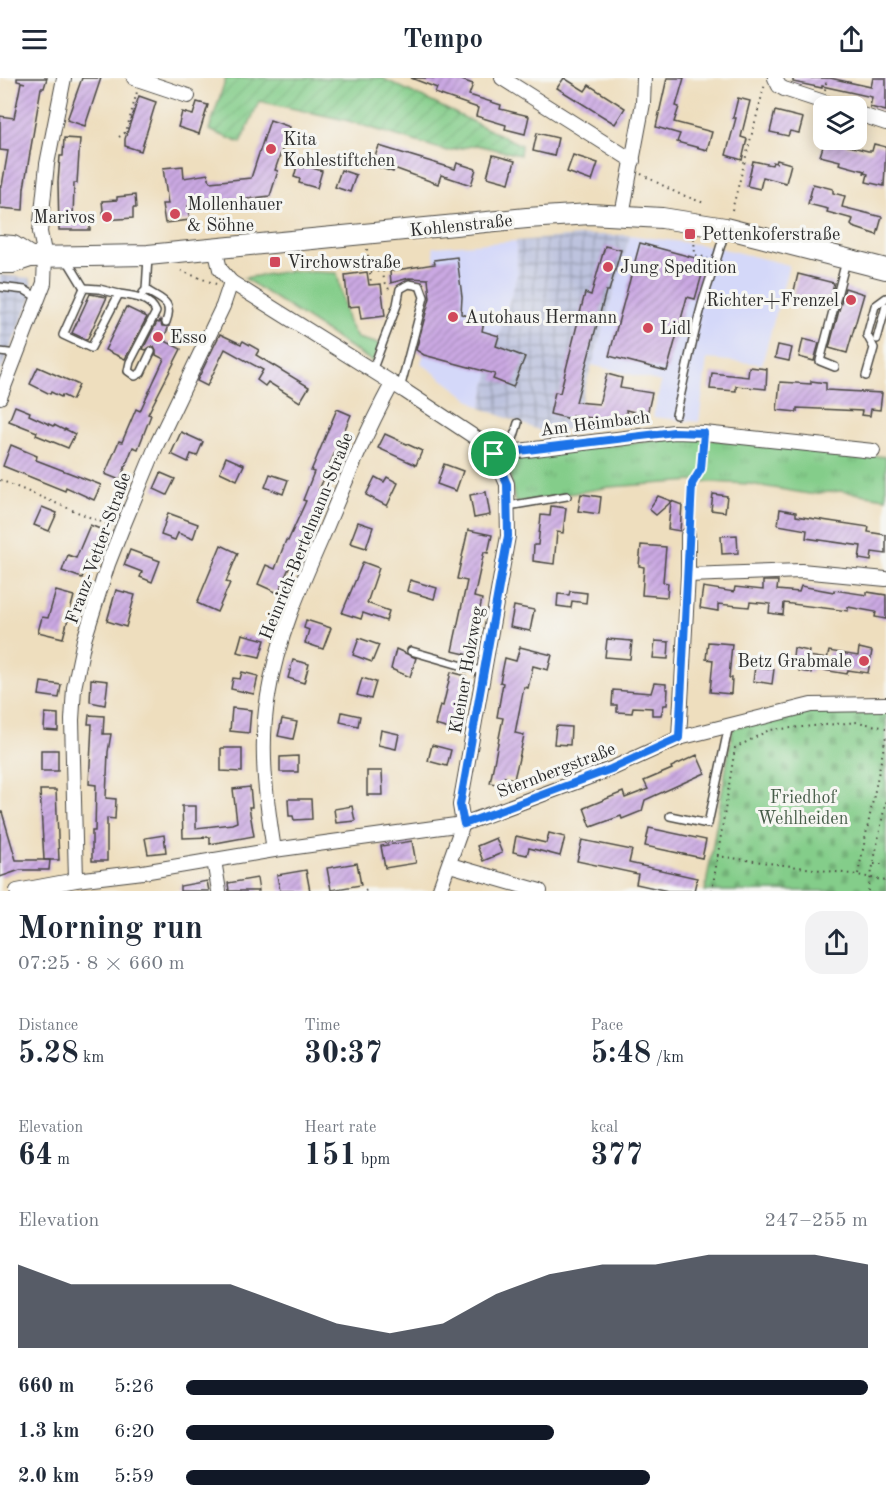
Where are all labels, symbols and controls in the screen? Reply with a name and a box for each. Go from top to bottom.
icon: menu [18,23,51,56]
icon: share [835,23,868,56]
text: Tempo [403,26,483,53]
map controls [813,96,867,150]
button: layers [813,96,867,150]
place label: Kita Kohlestiftchen [283,131,396,170]
marker: Kita Kohlestiftchen [264,142,278,156]
place label: Mollenhauer & Söhne [187,196,283,235]
marker: Mollenhauer & Söhne [168,207,182,221]
place label: Marivos [33,209,95,227]
marker: Marivos [100,210,114,224]
street label: Kohlenstraße [409,212,513,240]
place label: Pettenkoferstraße [702,226,840,244]
marker: Pettenkoferstraße [683,227,697,241]
place label: Virchowstraße [287,254,401,272]
marker: Virchowstraße [268,255,282,269]
place label: Jung Spedition [620,259,737,277]
marker: Jung Spedition [601,260,615,274]
place label: Richter+Frenzel [706,292,839,310]
marker: Richter+Frenzel [844,293,858,307]
place label: Autohaus Hermann [465,309,617,327]
marker: Autohaus Hermann [446,310,460,324]
place label: Lidl [660,320,691,338]
marker: Lidl [641,321,655,335]
place label: Esso [170,329,207,347]
marker: Esso [151,330,165,344]
street label: Am Heimbach [539,408,651,440]
pin [468,428,519,479]
street label: Heinrich-Bertelmann-Straße [257,430,357,643]
icon: arrive [477,437,510,470]
street label: Franz-Vetter-Straße [63,470,135,626]
street label: Kleiner Holzweg [447,605,487,735]
place label: Betz Grabmale [737,653,852,671]
marker: Betz Grabmale [857,654,871,668]
street label: Sternbergstraße [495,740,618,802]
park label: Friedhof Wehlheiden [758,789,849,828]
button: share [805,911,868,974]
text: Morning run [18,913,203,946]
text: 07:25 · 8 × 660 m [18,954,185,974]
text: Distance [18,1018,78,1034]
text: Time [304,1018,340,1034]
text: Pace [591,1018,623,1034]
text: 5.28 [18,1039,79,1069]
text: 30:37 [304,1039,382,1069]
text: 5:48 [591,1039,651,1069]
text: km [79,1050,104,1066]
text: /km [651,1050,684,1066]
text: Elevation [18,1120,83,1136]
text: Heart rate [304,1120,376,1136]
text: kcal [591,1120,618,1136]
text: 64 [18,1141,53,1171]
text: 151 [304,1141,357,1171]
text: 377 [591,1141,643,1171]
text: m [53,1152,70,1168]
text: bpm [357,1152,390,1168]
text: Elevation [18,1211,99,1231]
text: 247–255 m [765,1211,868,1231]
text: 660 m [18,1377,74,1397]
text: 5:26 [114,1377,154,1397]
text: 1.3 km [18,1422,80,1442]
text: 6:20 [114,1422,154,1442]
text: 2.0 km [18,1467,80,1487]
text: 5:59 [114,1467,154,1487]

